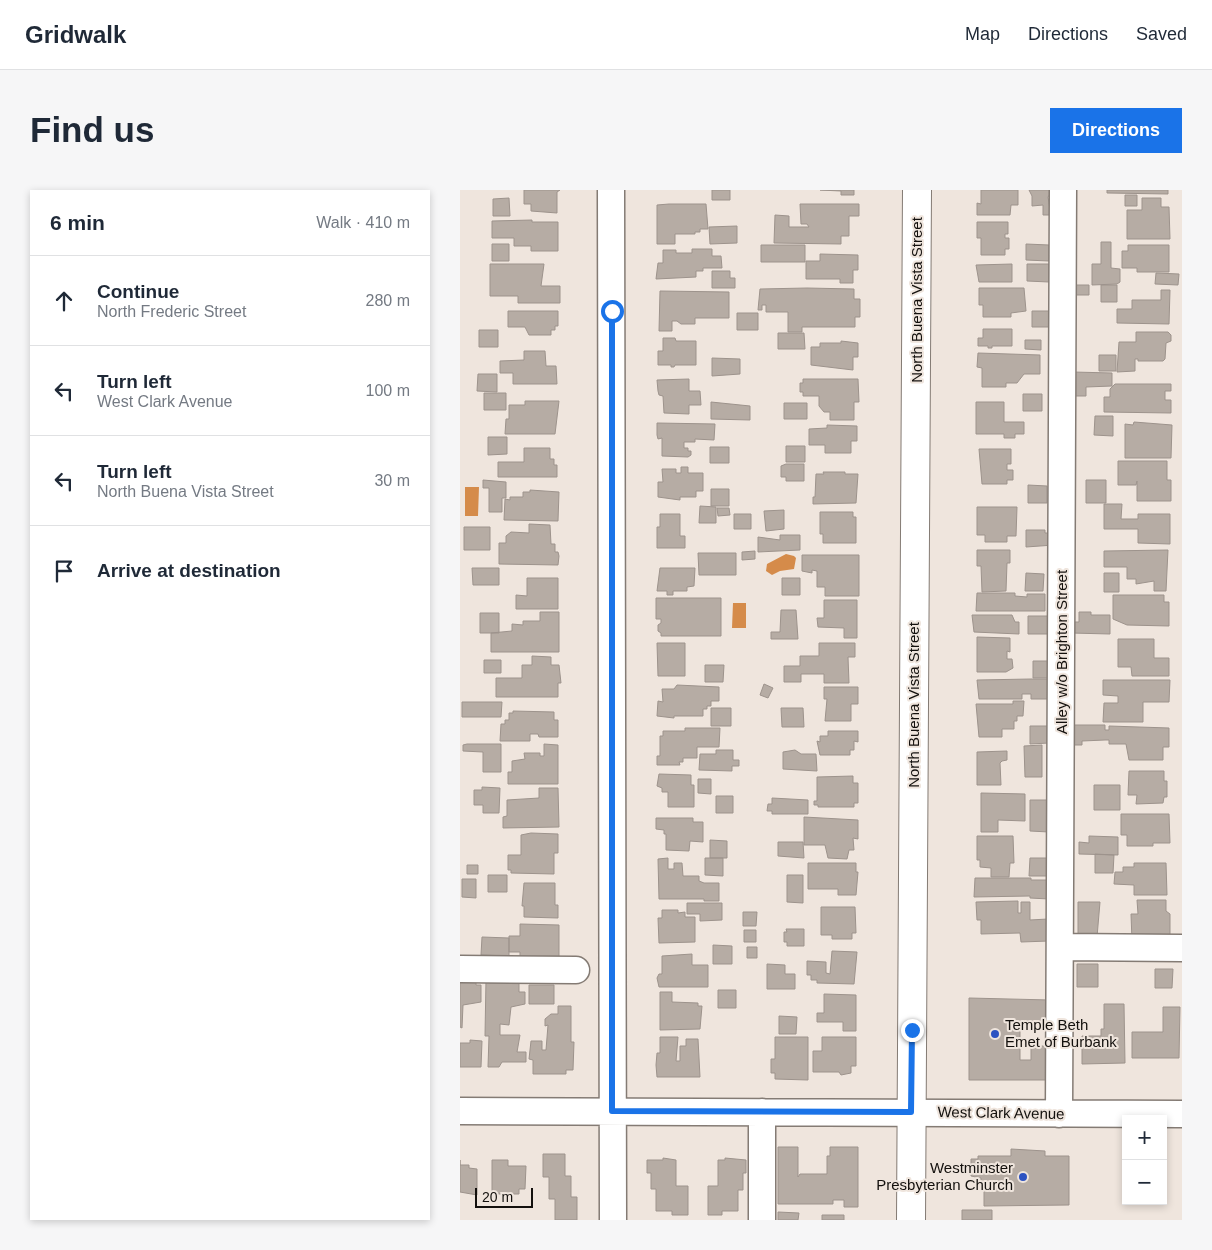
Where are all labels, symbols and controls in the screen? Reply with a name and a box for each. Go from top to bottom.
text: Gridwalk [25,21,126,48]
text: Map [965,24,1000,44]
text: Directions [1028,24,1108,44]
text: Saved [1136,24,1187,44]
button: Directions [1050,108,1182,153]
text: Find us [30,110,154,149]
text: 6 min [50,211,105,234]
text: Walk · 410 m [316,214,410,231]
street label: North Buena Vista Street [908,216,925,383]
text: Continue [97,281,179,302]
icon: ahead [50,287,78,315]
text: 280 m [366,292,410,309]
route start [601,300,624,323]
text: North Frederic Street [97,303,246,320]
text: Turn left [97,371,172,392]
icon: left [50,377,78,405]
text: 100 m [366,382,410,399]
text: West Clark Avenue [97,393,232,410]
text: Turn left [97,461,172,482]
icon: left [50,467,78,495]
text: 30 m [374,472,410,489]
text: North Buena Vista Street [97,483,274,500]
icon: arrive [50,557,78,585]
text: Arrive at destination [97,560,281,581]
street label: Alley w/o Brighton Street [1053,569,1070,734]
street label: North Buena Vista Street [905,621,922,788]
place label: Temple Beth Emet of Burbank [1005,1016,1117,1050]
route end [901,1019,924,1042]
marker: Temple Beth Emet of Burbank [989,1028,1001,1040]
street label: West Clark Avenue [937,1103,1065,1122]
map controls [1122,1115,1167,1205]
button: + [1122,1115,1167,1160]
place label: Westminster Presbyterian Church [876,1159,1013,1193]
button: − [1122,1160,1167,1205]
marker: Westminster Presbyterian Church [1017,1171,1029,1183]
scale bar [475,1185,532,1208]
text: 20 m [482,1189,513,1205]

